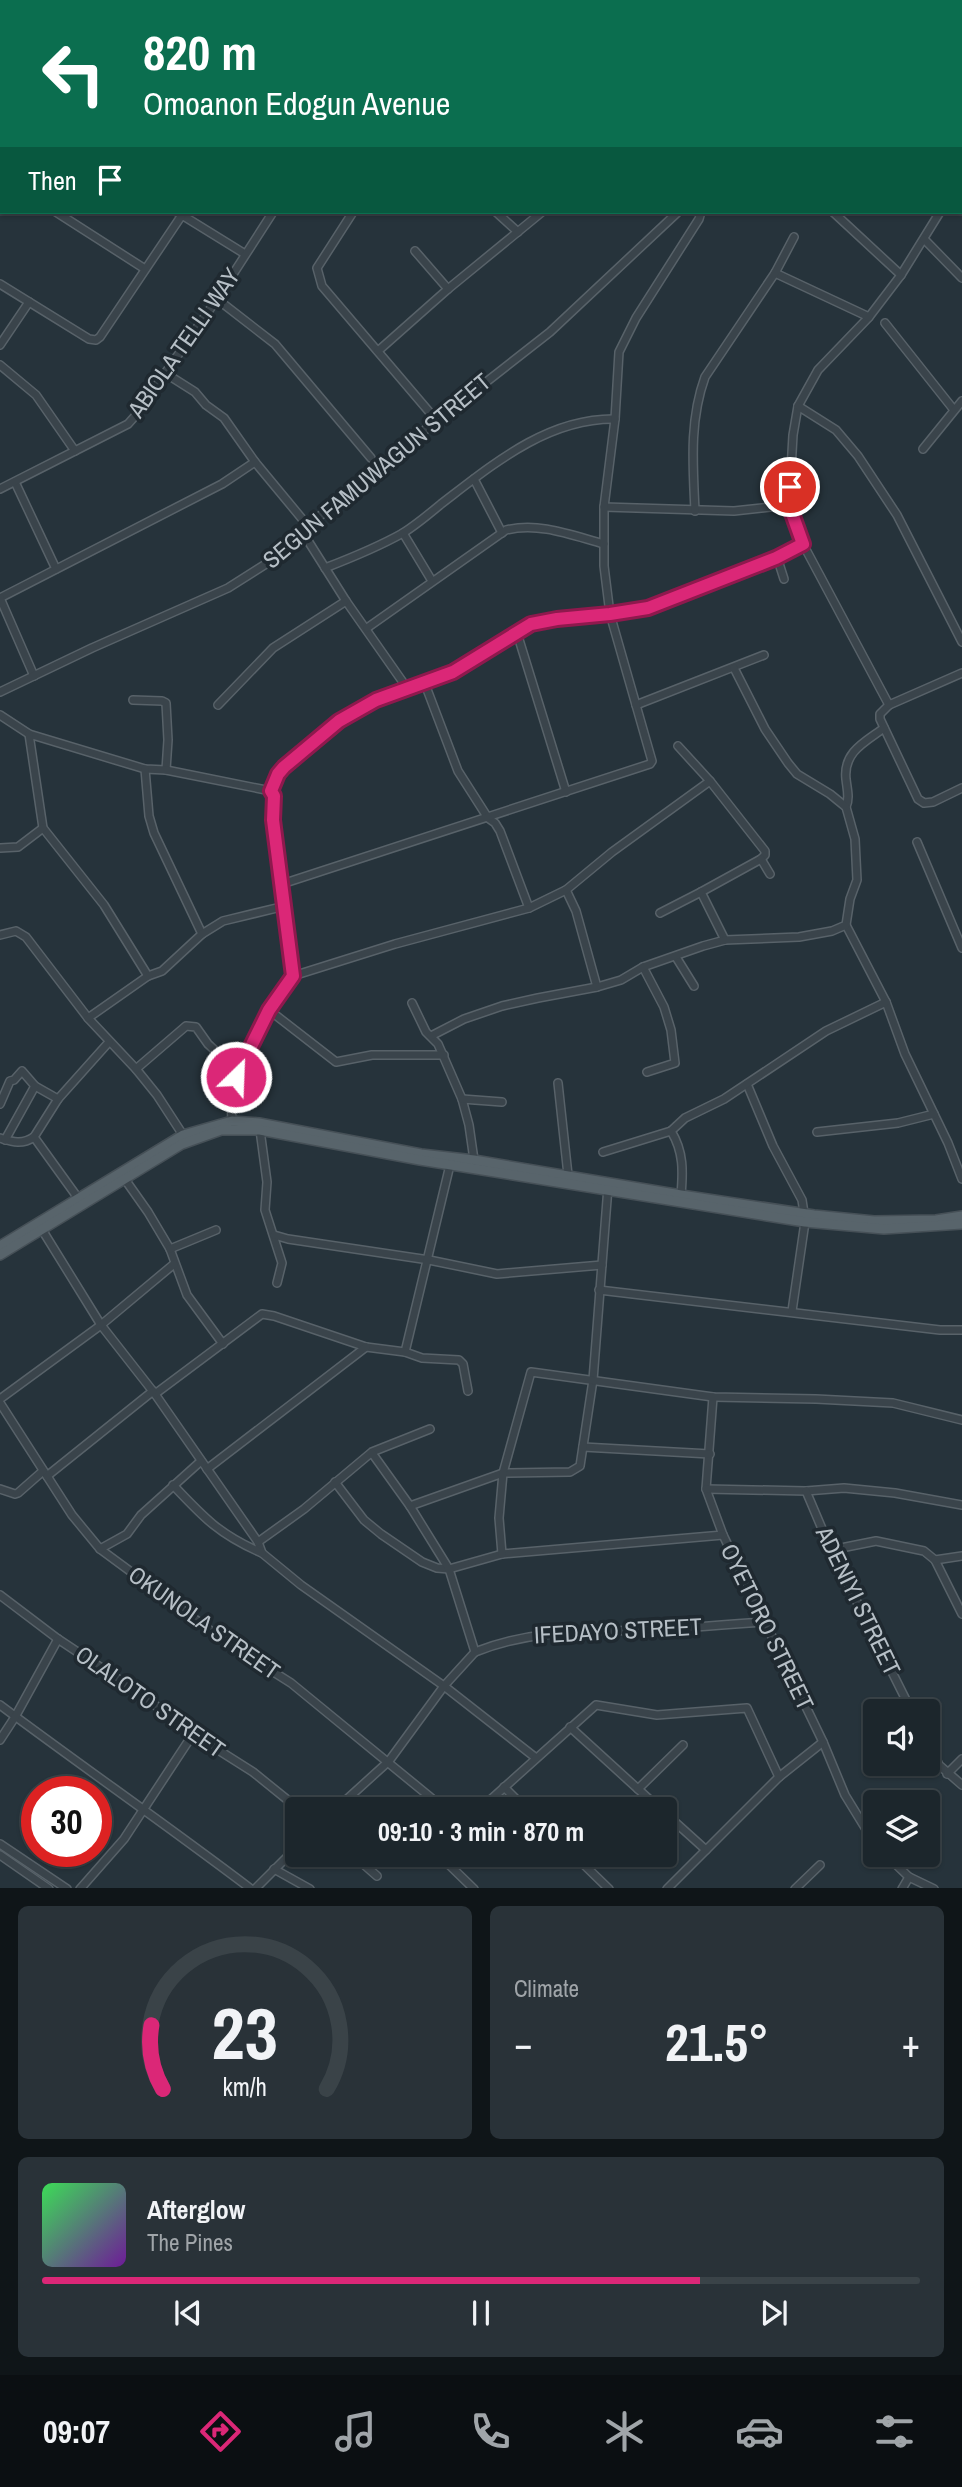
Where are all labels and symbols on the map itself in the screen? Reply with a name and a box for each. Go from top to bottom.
street label: ABIOLA TELLI WAY [119,261,247,424]
street label: SEGUN FAMUWAGUN STREET [256,365,497,575]
pin [760,457,820,517]
position arrow [199,1040,273,1114]
street label: ADENIYI STREET [809,1520,909,1680]
street label: OYETORO STREET [714,1538,822,1715]
street label: OKUNOLA STREET [122,1558,287,1686]
street label: IFEDAYO STREET [533,1610,703,1650]
street label: OLALOTO STREET [69,1638,232,1765]
speed limit sign: 30 [21,1776,112,1867]

